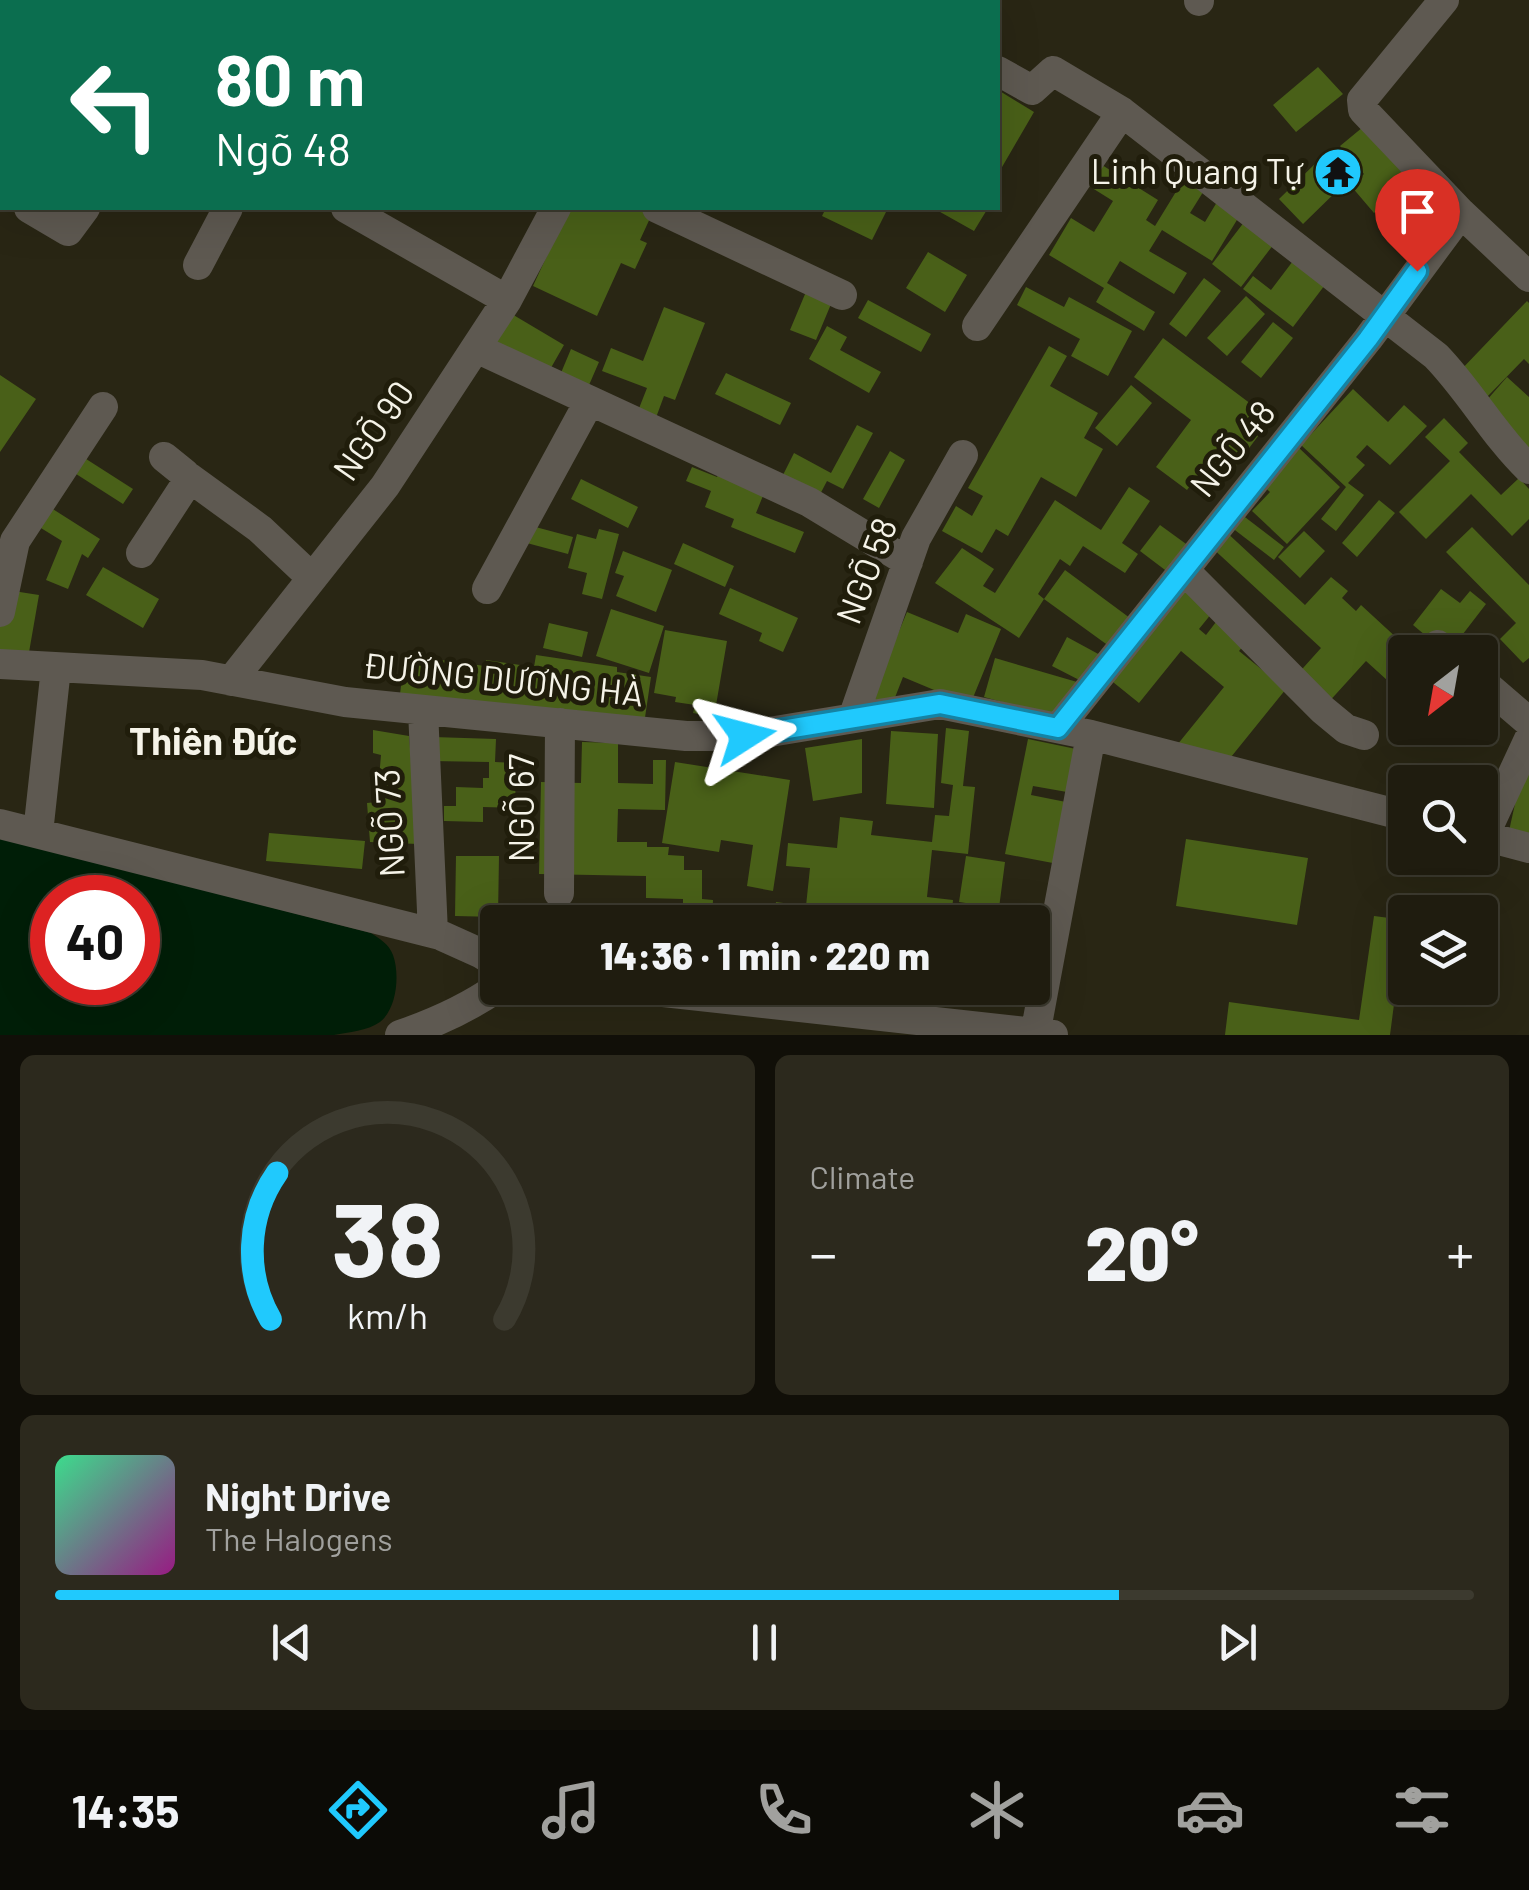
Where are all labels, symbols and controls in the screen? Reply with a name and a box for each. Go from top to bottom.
text: 80 m [215,36,365,120]
icon: left [50,40,180,170]
text: Ngõ 48 [215,121,351,175]
temple icon: Linh Quang Tự [1312,146,1364,198]
place label: Linh Quang Tự [1091,149,1304,191]
pin [1375,169,1460,272]
icon: arrive [1390,184,1445,239]
street label: NGÕ 90 [323,372,422,488]
street label: NGÕ 48 [1180,391,1283,504]
street label: NGÕ 58 [826,511,904,629]
north arrow [1388,635,1498,745]
map controls [1388,635,1498,1005]
street label: ĐƯỜNG DƯƠNG HÀ [361,642,646,714]
position arrow [693,684,797,788]
district label: Thiên Đức [129,717,297,763]
street label: NGÕ 67 [499,754,541,862]
button: search [1388,765,1498,875]
street label: NGÕ 73 [364,768,412,878]
speed limit sign: 40 [30,875,160,1005]
button: layers [1388,895,1498,1005]
text: 14:36 · 1 min · 220 m [600,932,930,978]
text: Climate [810,1157,915,1195]
text: 38 [331,1173,443,1298]
text: 20° [1085,1206,1198,1296]
text: − [810,1219,837,1285]
text: + [1446,1219,1474,1285]
text: km/h [347,1293,428,1336]
text: Night Drive [205,1473,391,1519]
text: The Halogens [205,1519,393,1557]
icon: previous [264,1615,319,1670]
icon: pause [737,1615,792,1670]
icon: next [1210,1615,1265,1670]
icon: directions [323,1775,393,1845]
icon: music [536,1775,606,1845]
icon: phone [749,1775,819,1845]
icon: climate [962,1775,1032,1845]
icon: car [1175,1775,1245,1845]
icon: filters [1387,1775,1457,1845]
text: 14:35 [71,1783,180,1837]

